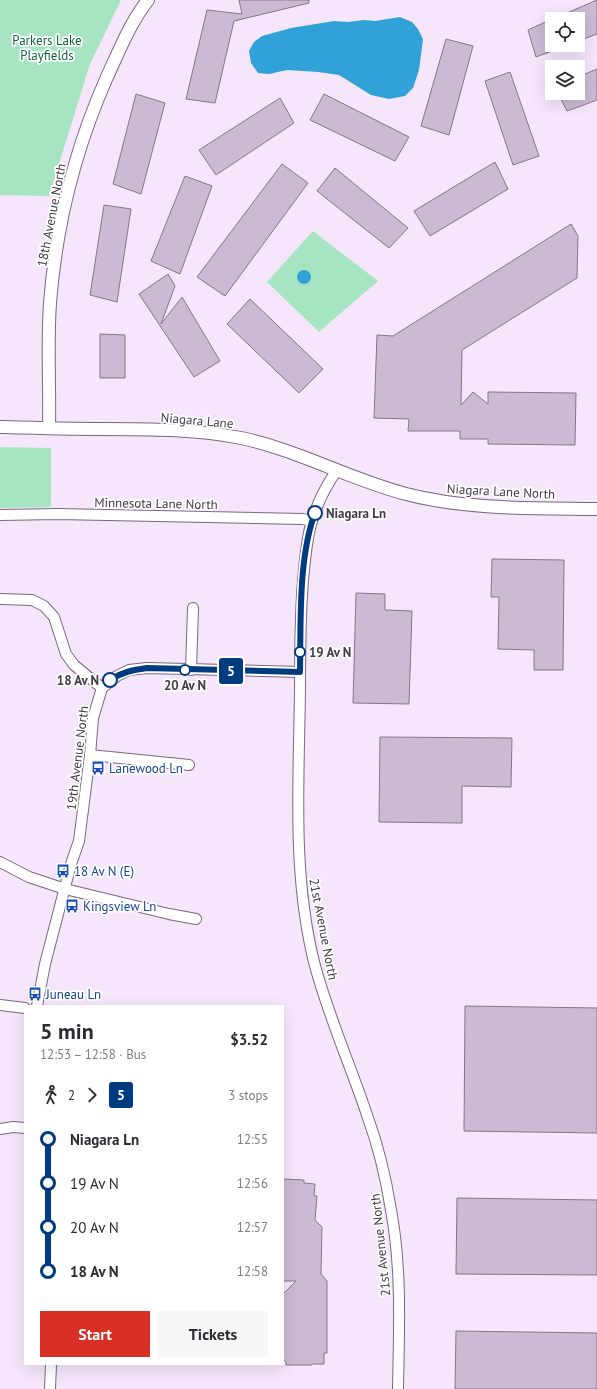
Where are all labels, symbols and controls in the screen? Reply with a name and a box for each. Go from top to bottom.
map controls [545,12,585,100]
button: locate [545,12,585,52]
park label: Parkers Lake Playfields [12,32,82,64]
button: layers [545,60,585,100]
street label: 18th Avenue North [33,162,70,268]
street label: Niagara Lane [160,409,234,432]
street label: Niagara Lane North [446,480,556,503]
street label: Minnesota Lane North [94,494,218,513]
marker: Niagara Ln [307,505,323,521]
place label: Niagara Ln [326,505,386,522]
place label: 19 Av N [309,644,351,661]
marker: 19 Av N [294,646,306,658]
line badge: 5 [218,658,244,684]
text: 5 [227,662,235,680]
marker: 20 Av N [179,664,191,676]
place label: 18 Av N [57,672,99,689]
marker: 18 Av N [102,672,118,688]
place label: 20 Av N [164,677,206,694]
street label: 19th Avenue North [63,705,92,811]
bus stop icon: Lanewood Ln [90,760,106,776]
place label: Lanewood Ln [109,760,183,777]
bus stop icon: 18 Av N (E) [55,863,71,879]
place label: 18 Av N (E) [74,863,134,880]
street label: 21st Avenue North [305,877,342,981]
bus stop icon: Kingsview Ln [64,898,80,914]
place label: Kingsview Ln [83,898,156,915]
bus stop icon: Juneau Ln [27,986,43,1002]
place label: Juneau Ln [45,986,101,1003]
text: 5 min [40,1017,94,1045]
text: $3.52 [230,1030,268,1049]
text: 12:53 – 12:58 · Bus [40,1046,146,1063]
icon: walk [40,1084,62,1106]
icon: forward [81,1084,103,1106]
text: 5 [117,1086,125,1104]
text: 2 [68,1087,75,1104]
text: 3 stops [228,1087,268,1104]
text: Niagara Ln [70,1130,139,1149]
text: 12:55 [237,1131,268,1148]
text: 19 Av N [70,1174,119,1193]
text: 12:56 [237,1175,268,1192]
street label: 21st Avenue North [367,1193,394,1297]
text: 20 Av N [70,1218,119,1237]
text: 12:57 [237,1219,268,1236]
text: 18 Av N [70,1262,119,1281]
text: 12:58 [237,1263,268,1280]
button: Start [40,1311,150,1357]
button: Tickets [158,1311,268,1357]

